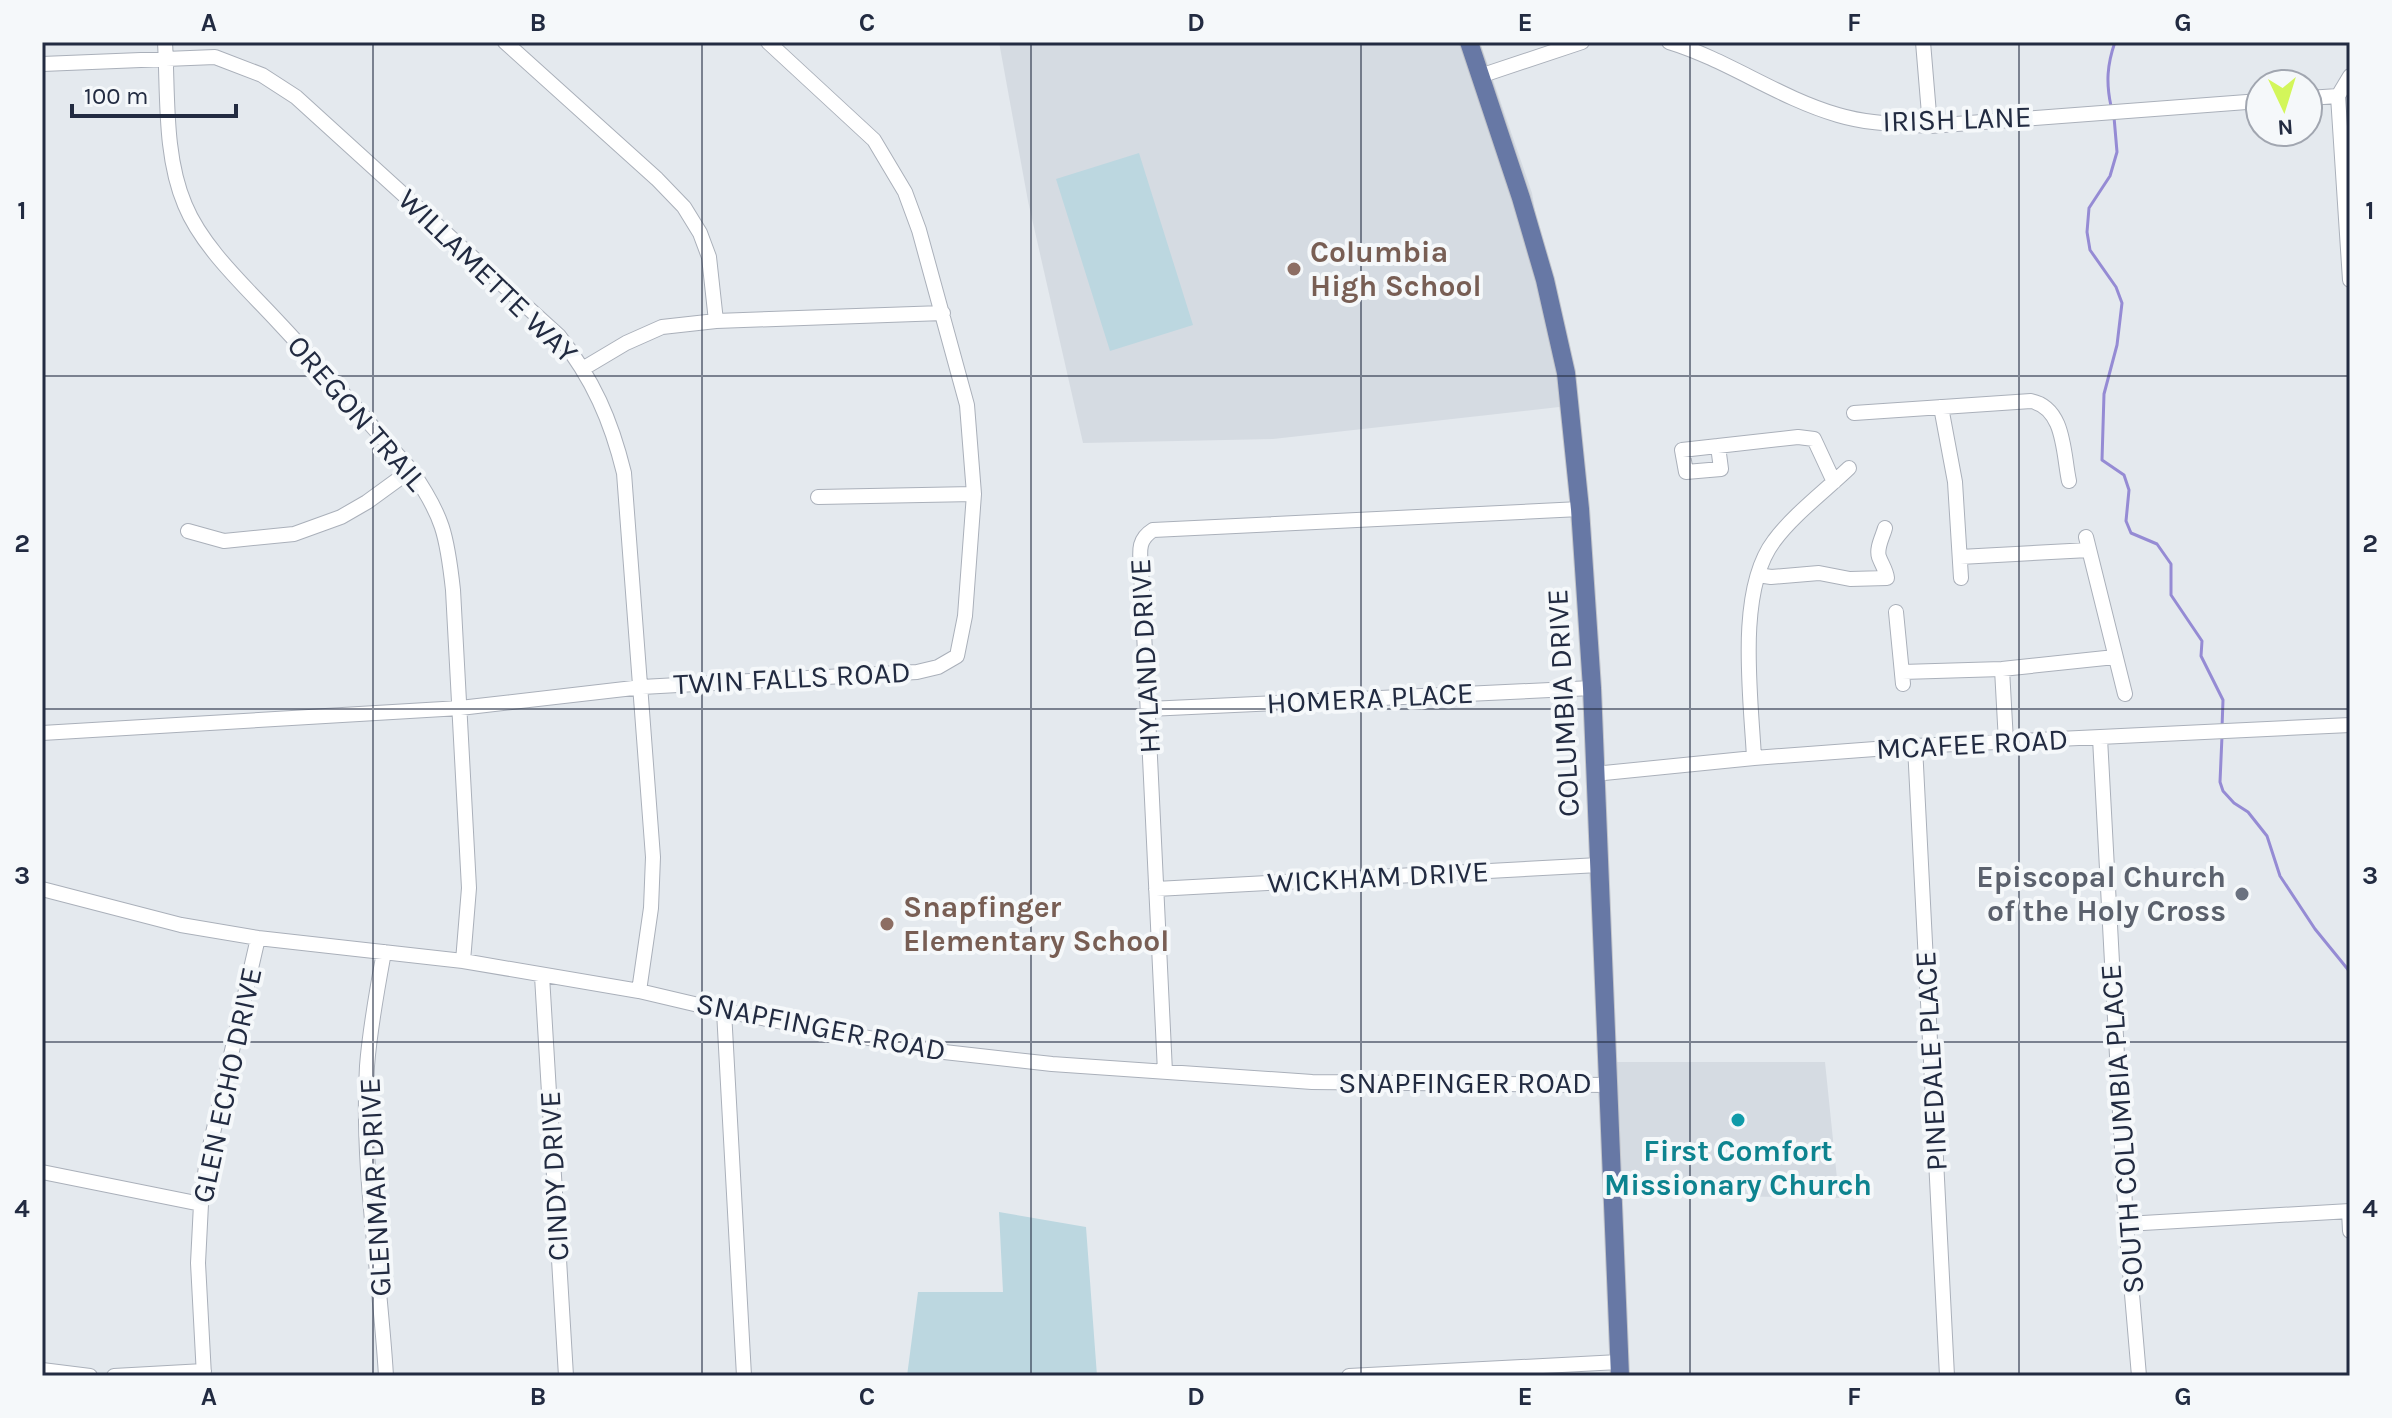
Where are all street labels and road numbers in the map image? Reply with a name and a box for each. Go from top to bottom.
street label: IRISH LANE [1882,98,2032,140]
street label: WILLAMETTE WAY [391,181,586,371]
street label: OREGON TRAIL [280,328,434,498]
street label: HYLAND DRIVE [1122,557,1168,755]
street label: COLUMBIA DRIVE [1539,588,1587,818]
street label: TWIN FALLS ROAD [673,654,911,702]
street label: HOMERA PLACE [1265,675,1475,721]
street label: MCAFEE ROAD [1875,721,2069,767]
street label: WICKHAM DRIVE [1266,853,1490,901]
street label: PINEDALE PLACE [1907,950,1955,1172]
street label: SOUTH COLUMBIA PLACE [2093,963,2151,1295]
street label: GLEN ECHO DRIVE [184,964,270,1206]
street label: SNAPFINGER ROAD [693,985,949,1069]
street label: SNAPFINGER ROAD [1338,1065,1592,1101]
street label: GLENMAR DRIVE [351,1077,399,1297]
street label: CINDY DRIVE [532,1090,576,1262]

